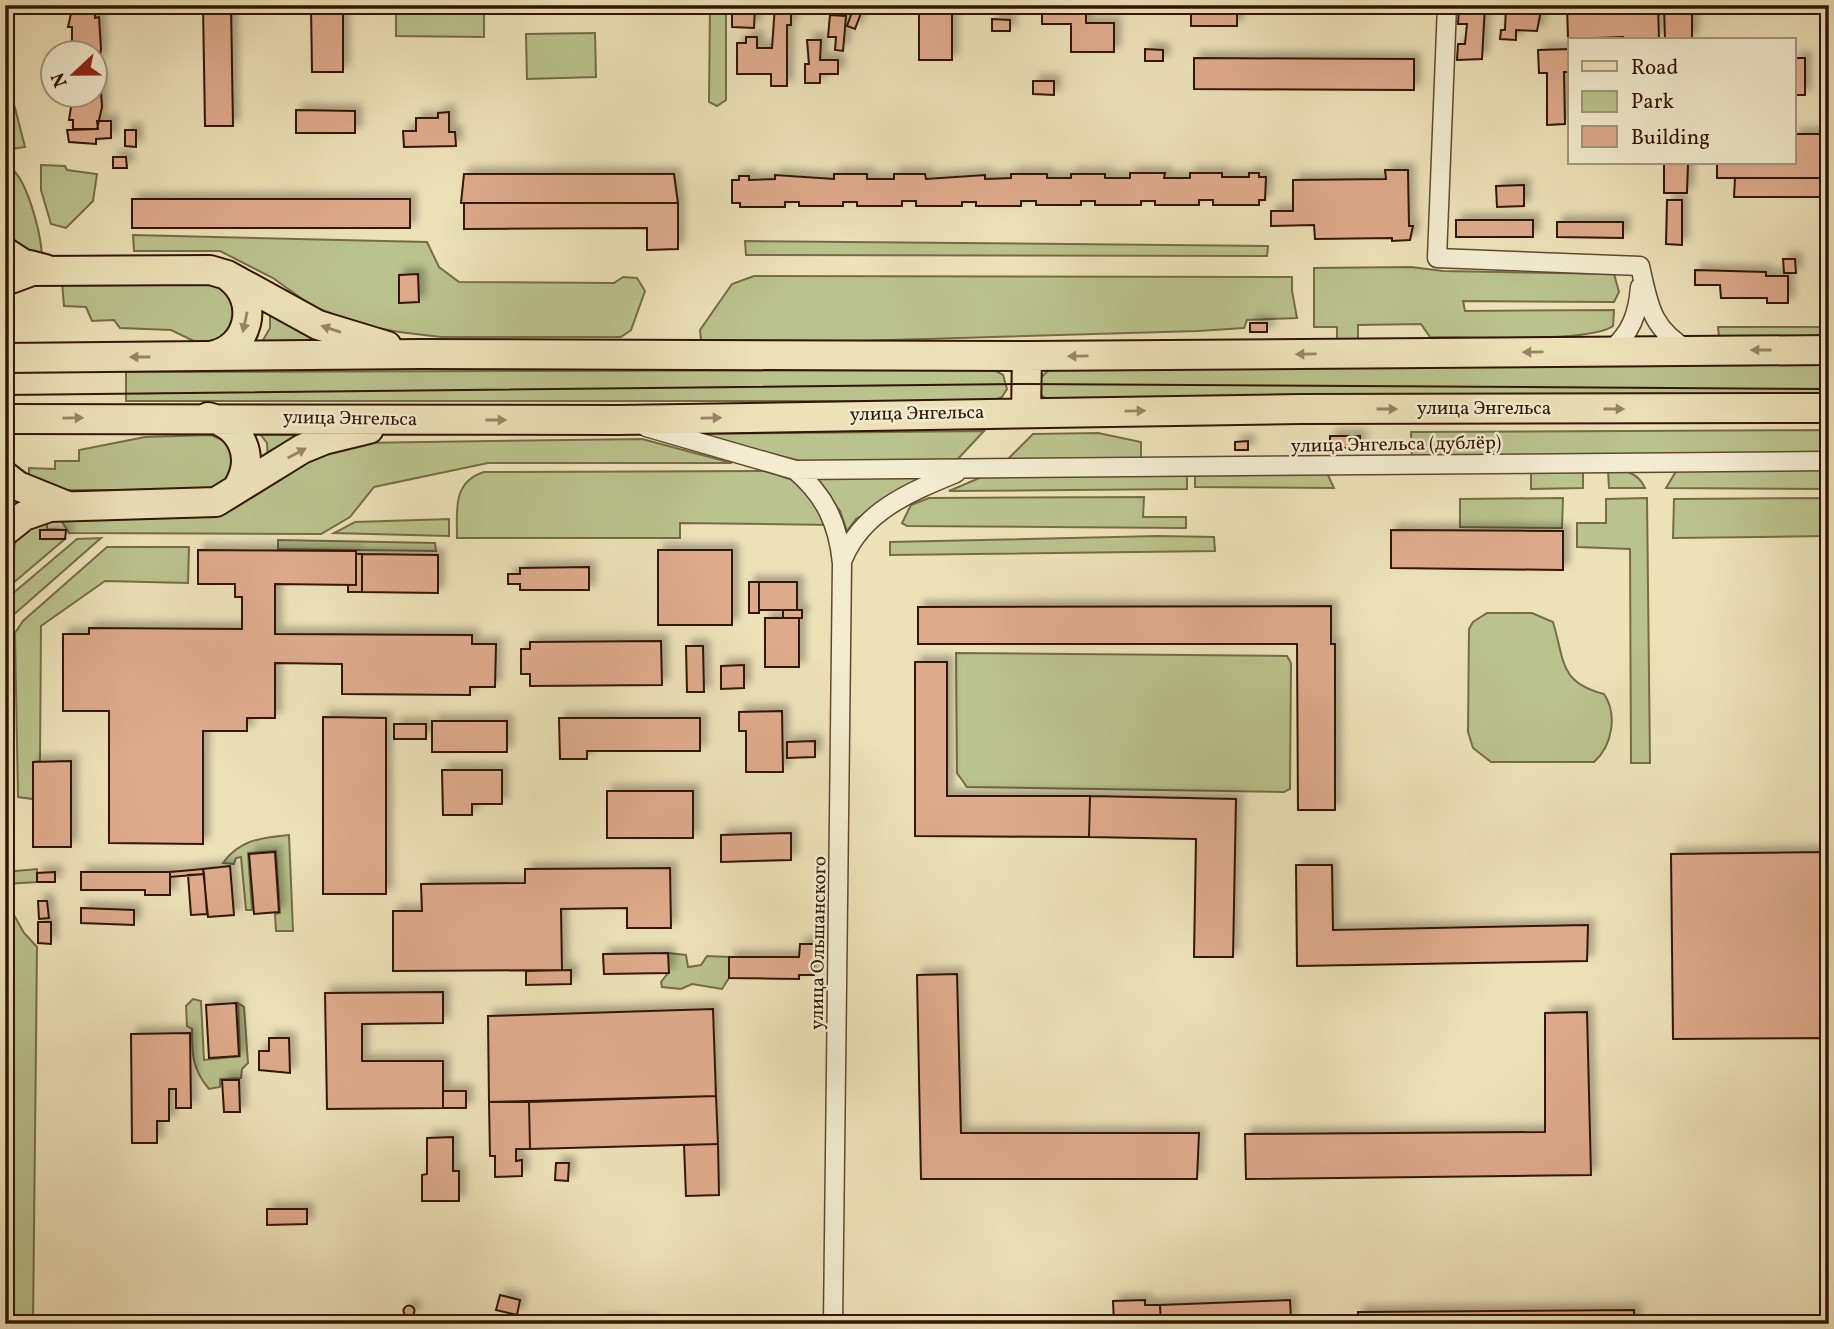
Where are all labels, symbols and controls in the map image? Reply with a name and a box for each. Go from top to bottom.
north arrow [38,38,108,108]
legend [1568,38,1796,164]
text: Road [1631,54,1678,83]
text: N [45,68,75,91]
text: Park [1631,88,1674,117]
text: Building [1631,124,1710,153]
one-way arrow [240,312,251,334]
one-way arrow [321,323,342,334]
one-way arrow [1749,344,1771,356]
one-way arrow [1522,346,1544,358]
one-way arrow [1294,348,1316,360]
one-way arrow [1067,350,1089,362]
one-way arrow [129,351,151,363]
street label: улица Энгельса [1417,396,1551,422]
street label: улица Энгельса [849,400,985,428]
one-way arrow [1376,403,1398,415]
one-way arrow [1604,403,1626,415]
street label: улица Энгельса [282,405,418,433]
one-way arrow [1124,405,1146,417]
one-way arrow [63,412,85,424]
one-way arrow [701,412,723,424]
one-way arrow [485,414,507,426]
street label: улица Энгельса (дублёр) [1290,430,1502,460]
one-way arrow [287,447,307,459]
street label: улица Ольшанского [804,856,834,1030]

